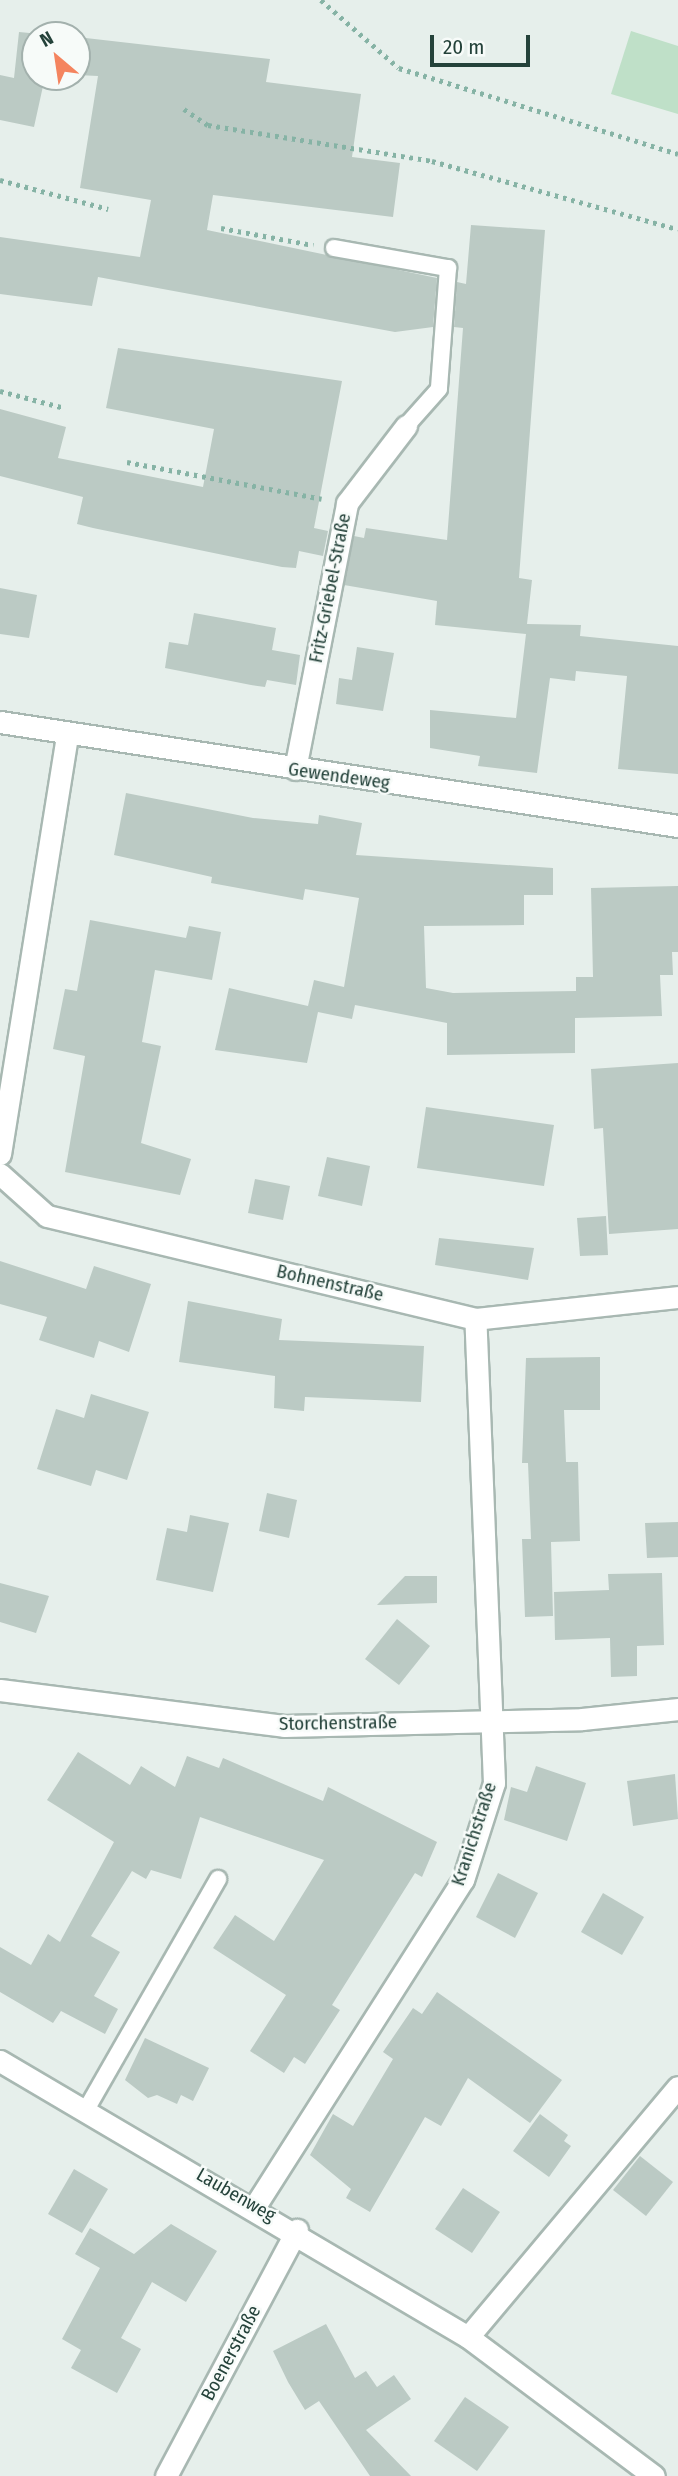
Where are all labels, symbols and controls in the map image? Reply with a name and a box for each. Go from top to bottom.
north arrow [21,21,91,91]
scale bar [433,21,533,65]
text: N [36,26,57,52]
text: 20 m [443,34,484,60]
street label: Fritz-Griebel-Straße [304,511,356,665]
street label: Gewendeweg [287,758,391,794]
street label: Bohnenstraße [274,1260,386,1306]
street label: Storchenstraße [279,1711,397,1735]
street label: Kranichstraße [447,1779,501,1889]
street label: Laubenweg [192,2163,280,2227]
street label: Boenerstraße [196,2301,266,2405]

